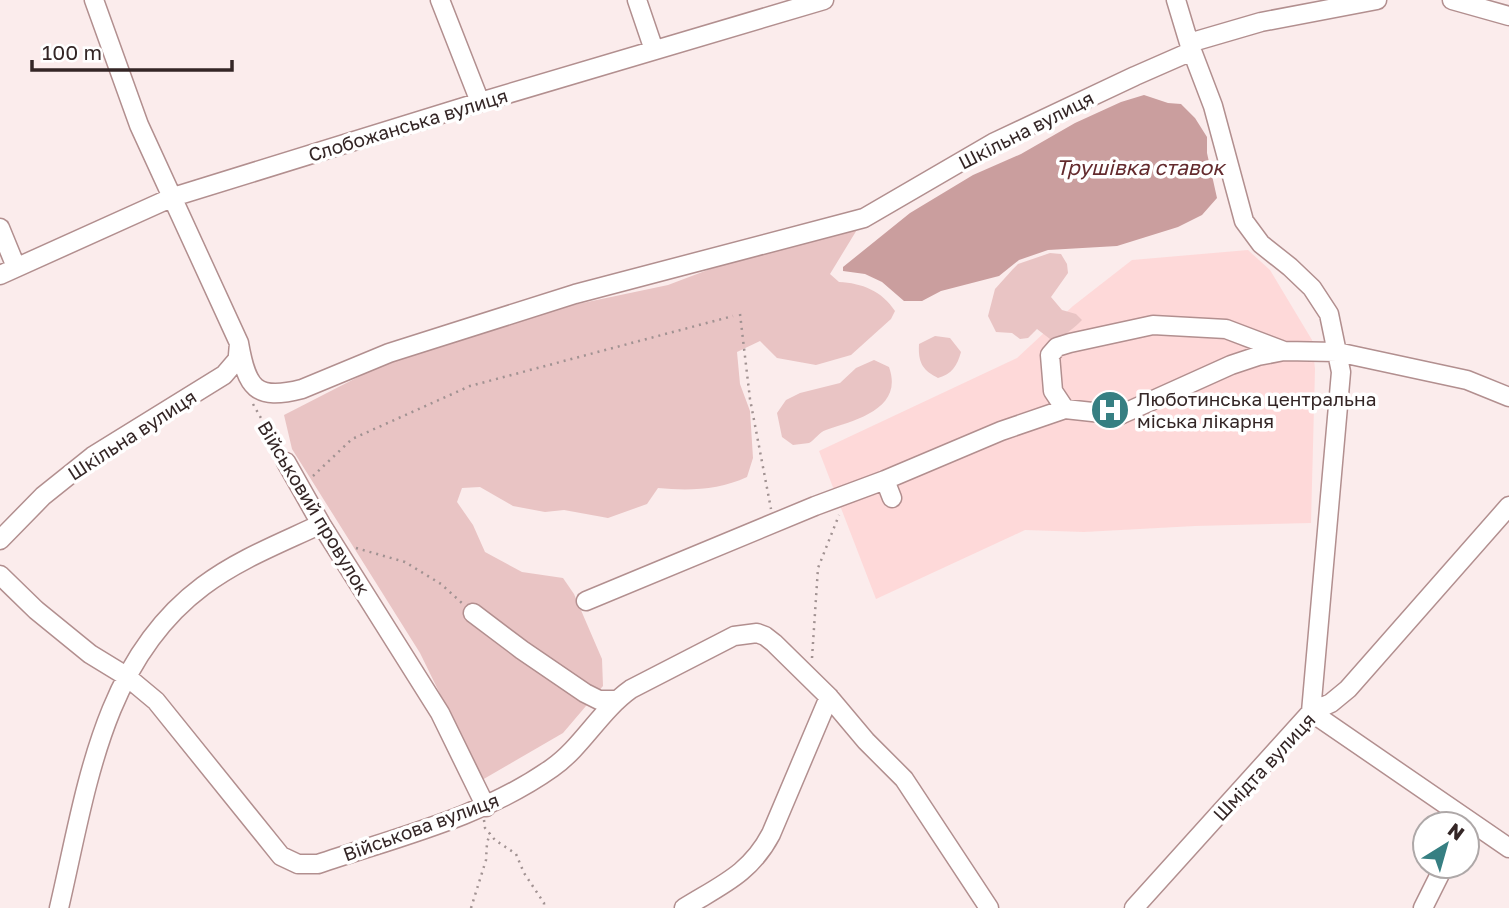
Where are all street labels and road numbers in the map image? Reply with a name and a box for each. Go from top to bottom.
street label: Слобожанська вулиця [305,83,510,166]
street label: Шкільна вулиця [954,86,1097,174]
street label: Шкільна вулиця [63,384,200,485]
street label: Військовий провулок [253,417,376,599]
street label: Шмідта вулиця [1208,708,1319,825]
street label: Військова вулиця [340,788,502,865]

